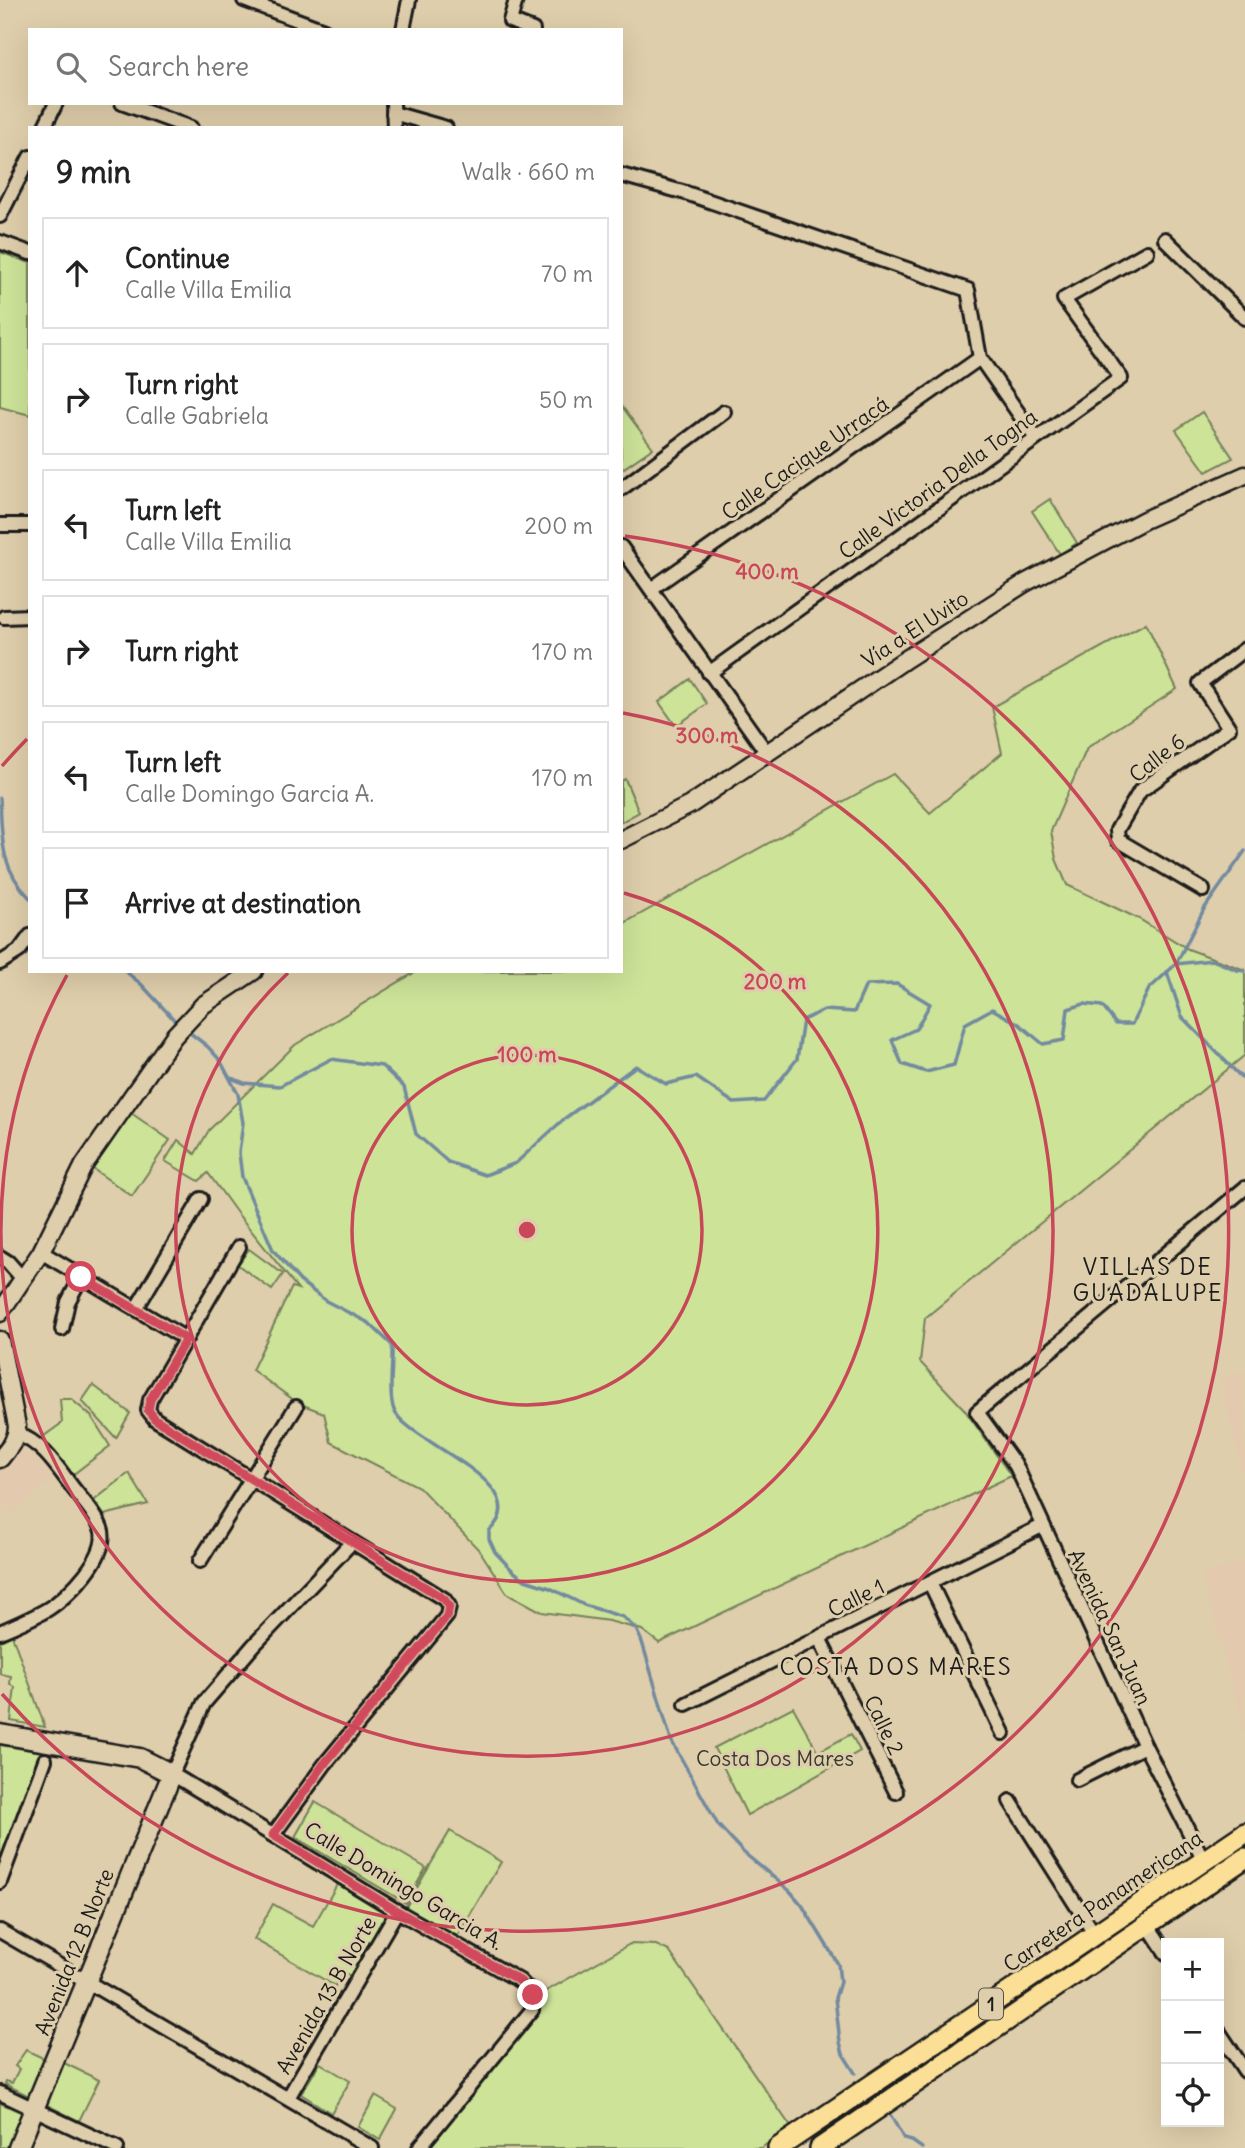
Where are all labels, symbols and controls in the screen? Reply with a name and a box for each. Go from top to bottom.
search box [28,28,623,105]
icon: search [52,48,90,86]
text: Search here [108,50,249,83]
text: 9 min [56,153,131,191]
text: Walk · 660 m [461,157,595,186]
text: Continue [125,242,230,275]
icon: ahead [58,254,96,292]
text: 70 m [541,259,593,288]
text: Calle Villa Emilia [125,275,292,304]
text: Turn right [125,368,238,401]
icon: right [58,380,96,418]
text: 50 m [539,385,593,414]
street label: Calle Cacique Urracá [716,390,894,526]
text: Calle Gabriela [125,401,269,430]
street label: Calle Victoria Della Togna [833,403,1043,565]
text: Turn left [125,494,221,527]
icon: left [58,506,96,544]
text: 200 m [524,511,593,540]
text: Calle Villa Emilia [125,527,292,556]
text: 400 m [735,558,799,585]
street label: Vía a El Uvito [857,584,973,674]
icon: right [58,632,96,670]
text: Turn right [125,635,238,668]
text: 170 m [532,637,593,666]
text: 300 m [676,722,739,749]
street label: Calle 6 [1124,728,1190,788]
text: Turn left [125,746,221,779]
icon: left [58,758,96,796]
text: 170 m [532,763,593,792]
text: Calle Domingo Garcia A. [125,779,374,808]
icon: arrive [58,884,96,922]
text: Arrive at destination [125,887,361,920]
text: 200 m [744,968,807,995]
text: 100 m [497,1041,557,1068]
centre of rings [515,1218,539,1242]
district label: VILLAS DE GUADALUPE [1072,1252,1224,1307]
route start [65,1261,96,1292]
street label: Avenida San Juan [1062,1545,1158,1709]
street label: Calle 1 [823,1573,889,1623]
district label: COSTA DOS MARES [779,1652,1013,1681]
street label: Calle 2 [858,1691,910,1759]
park label: Costa Dos Mares [696,1745,854,1772]
street label: Calle Domingo Garcia A. [299,1816,509,1956]
street label: Carretera Panamericana [998,1824,1208,1978]
street label: Avenida 12 B Norte [28,1865,120,2039]
street label: Avenida 13 B Norte [270,1911,382,2079]
map controls [1161,1938,1224,2127]
button: + [1161,1938,1224,2001]
route end [517,1979,548,2010]
road number: 1 [979,1988,1003,2020]
button: − [1161,2001,1224,2064]
button: locate [1161,2064,1224,2127]

